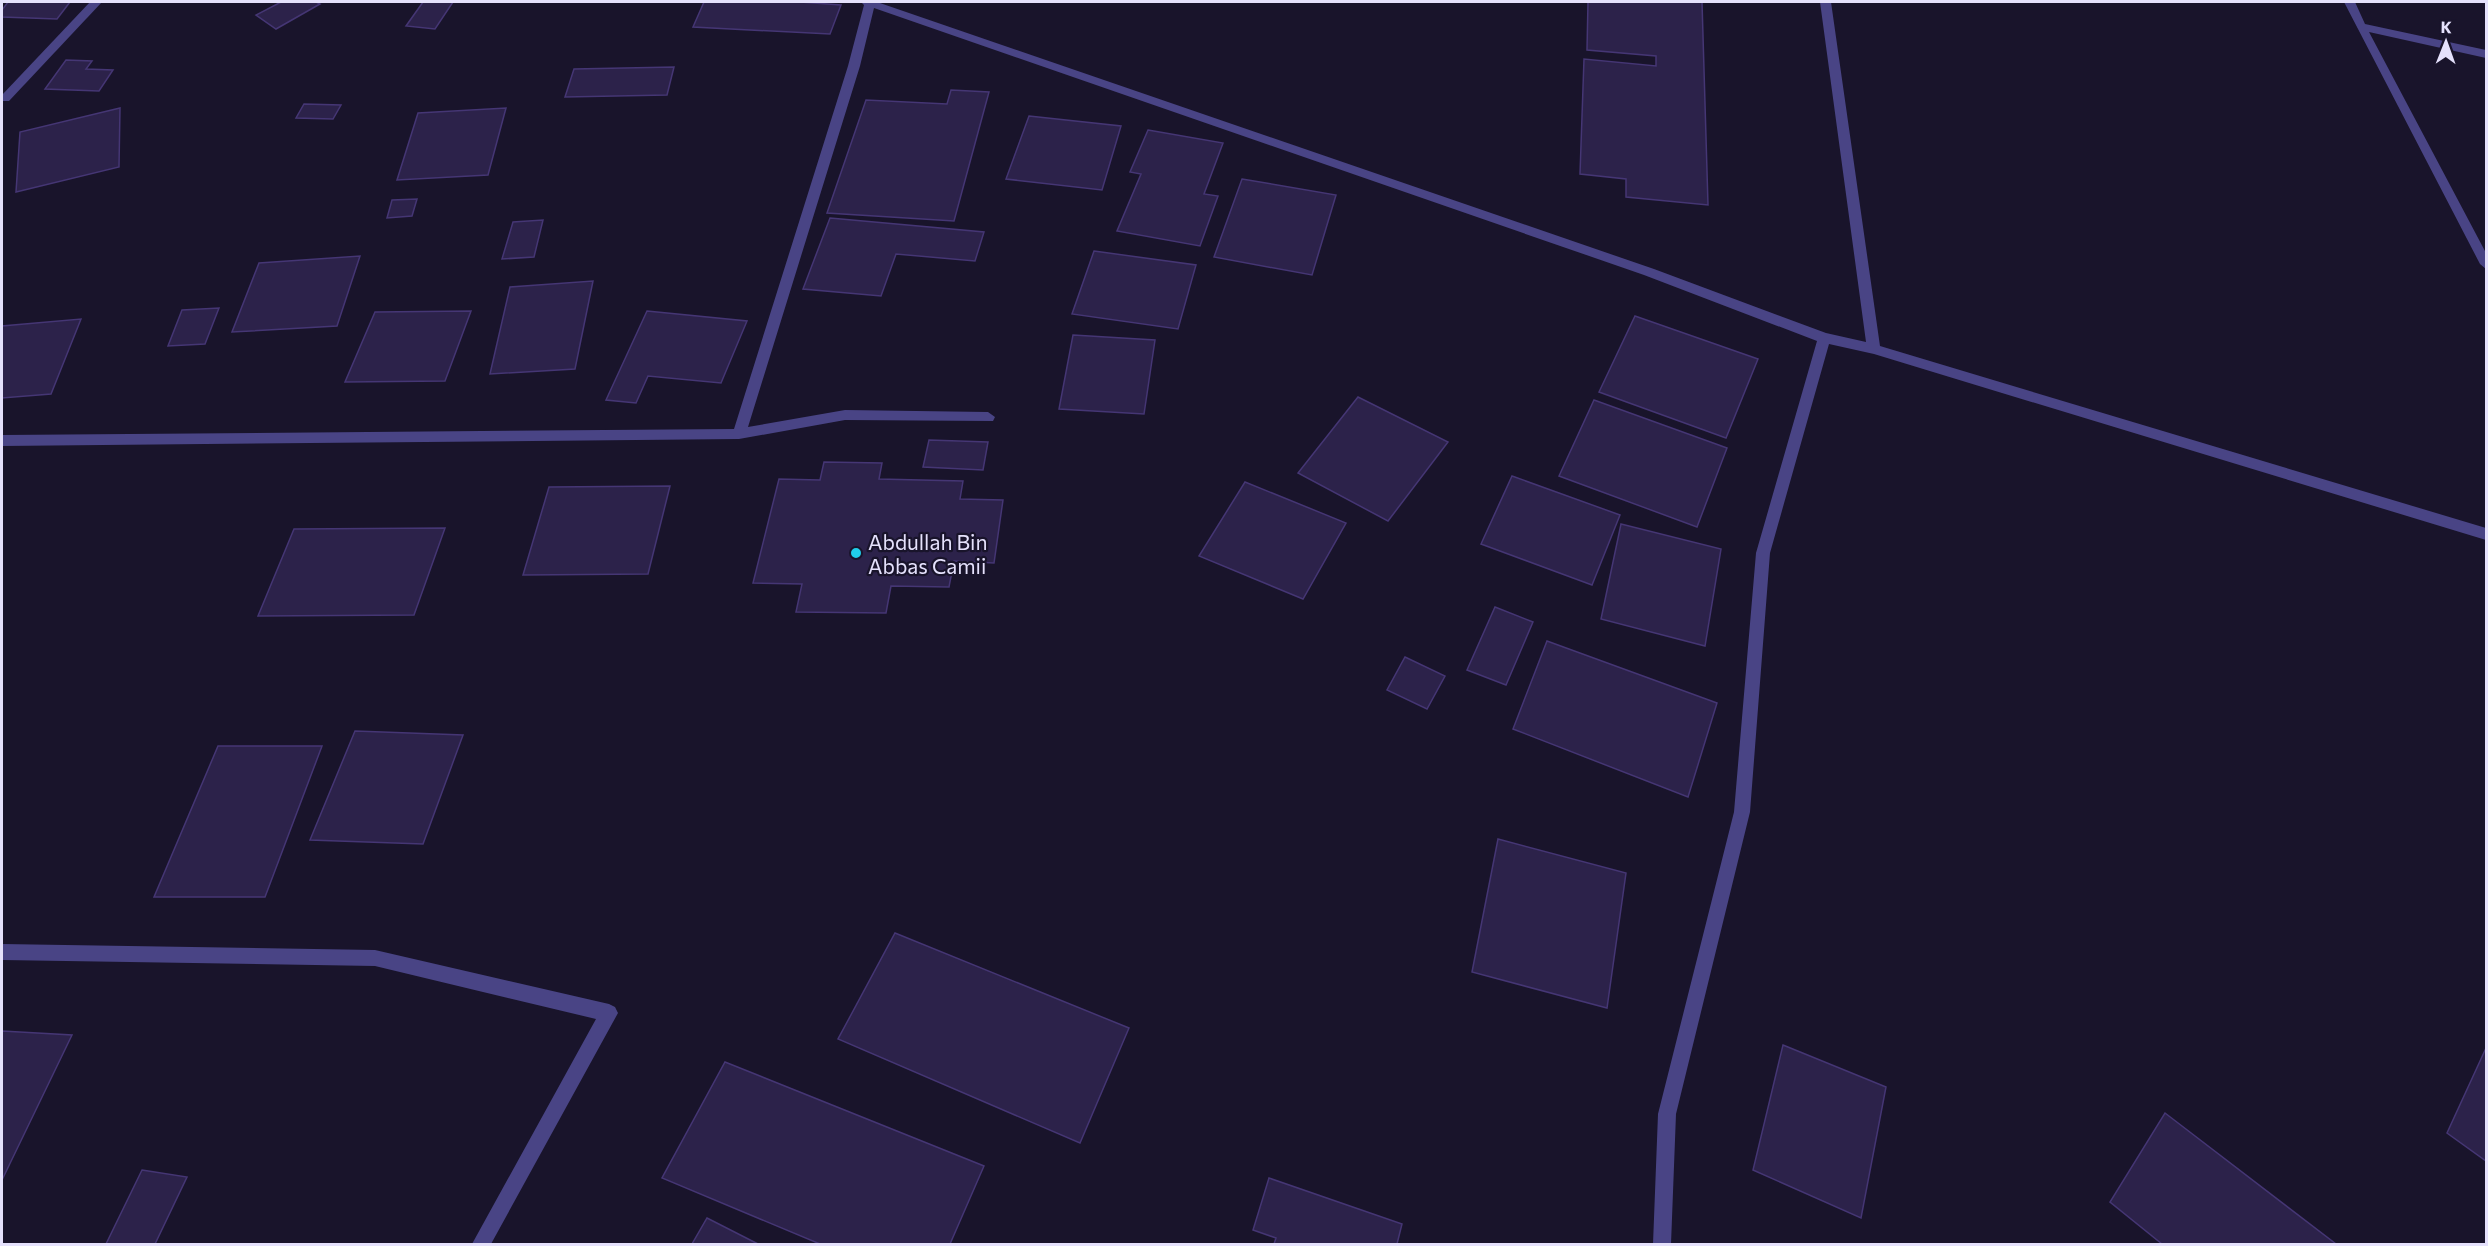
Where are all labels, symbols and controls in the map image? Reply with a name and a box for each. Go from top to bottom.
north arrow [2416,12,2476,72]
text: K [2441,17,2452,36]
place label: Abdullah Bin Abbas Camii [868,529,987,578]
marker: Abdullah Bin Abbas Camii [849,546,863,560]

